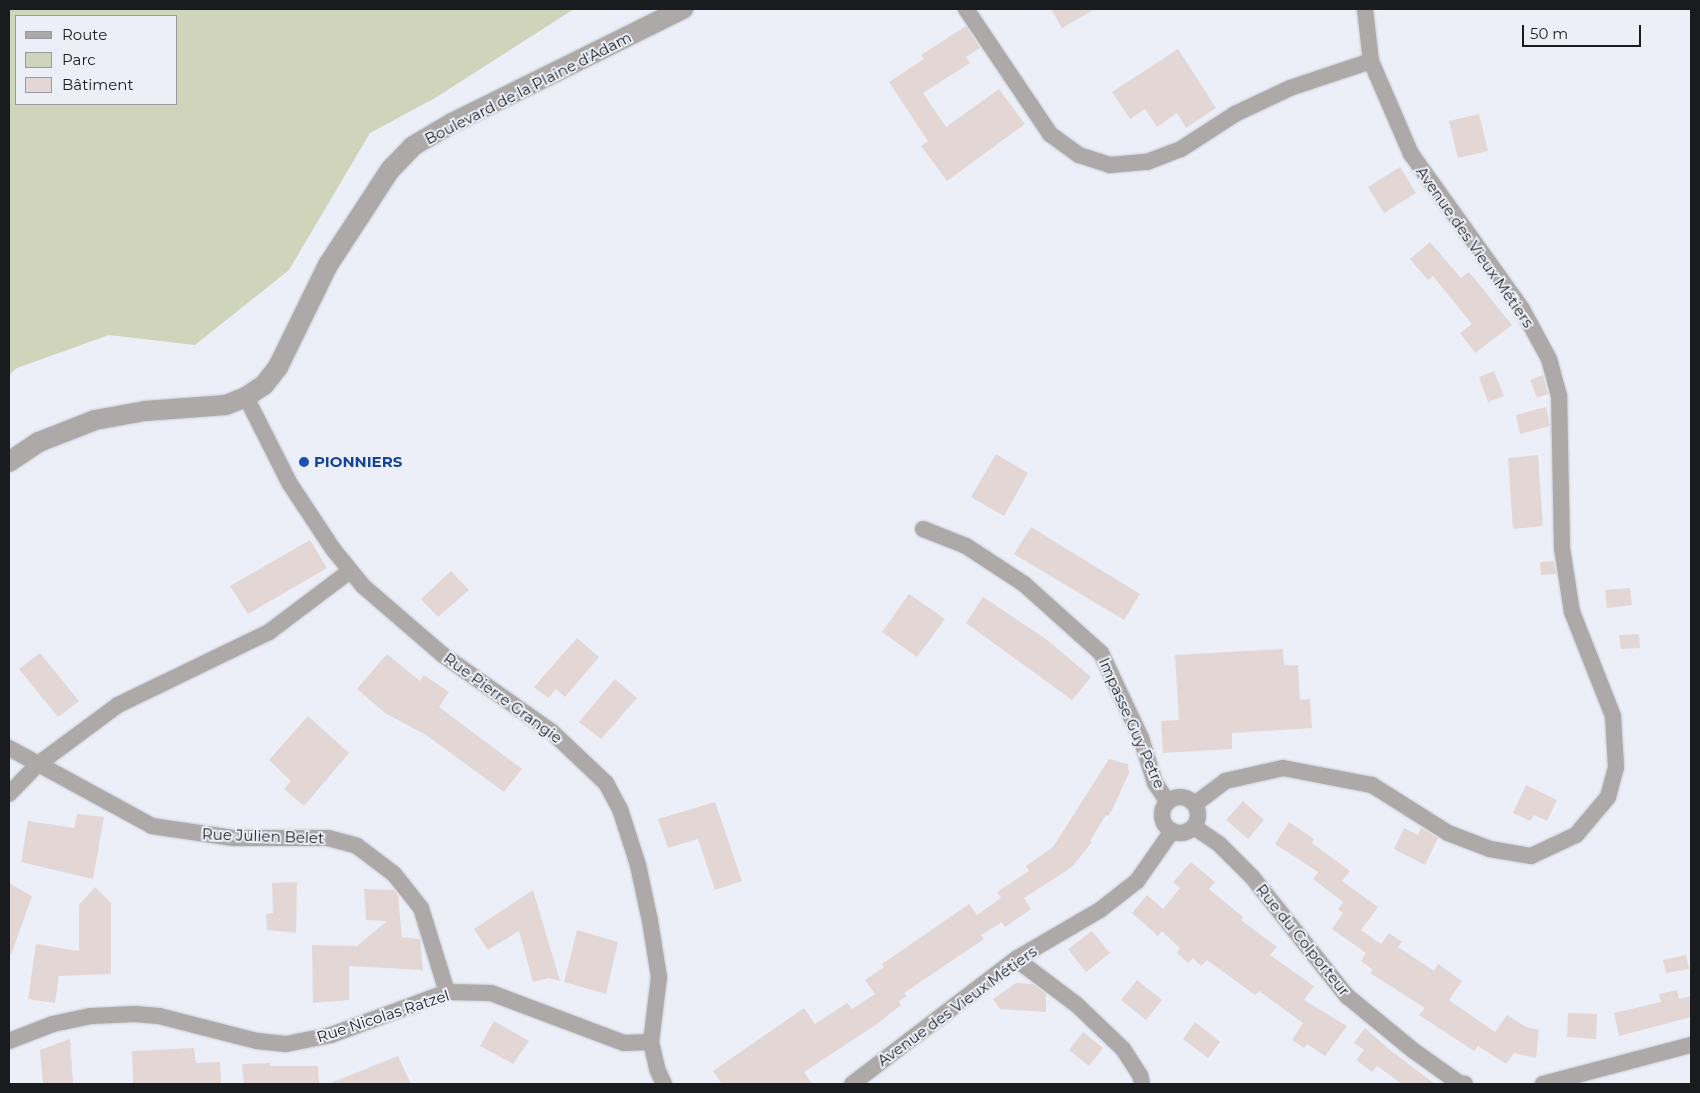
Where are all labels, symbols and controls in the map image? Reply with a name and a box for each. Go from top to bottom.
legend [15,15,178,105]
scale bar [1525,15,1644,47]
text: 50 m [1530,24,1568,43]
text: Route [62,25,107,44]
street label: Boulevard de la Plaine d'Adam [422,28,634,148]
text: Parc [62,50,96,69]
text: Bâtiment [62,75,134,94]
street label: Avenue des Vieux Métiers [1413,163,1537,331]
place label: PIONNIERS [314,453,402,471]
marker: PIONNIERS [298,456,310,468]
street label: Rue Pierre Grangie [440,649,566,747]
street label: Impasse Guy Petre [1095,655,1169,791]
street label: Rue Julien Belet [202,825,324,847]
street label: Rue du Colporteur [1252,880,1354,1000]
street label: Avenue des Vieux Métiers [874,942,1040,1070]
street label: Rue Nicolas Ratzel [314,986,452,1046]

